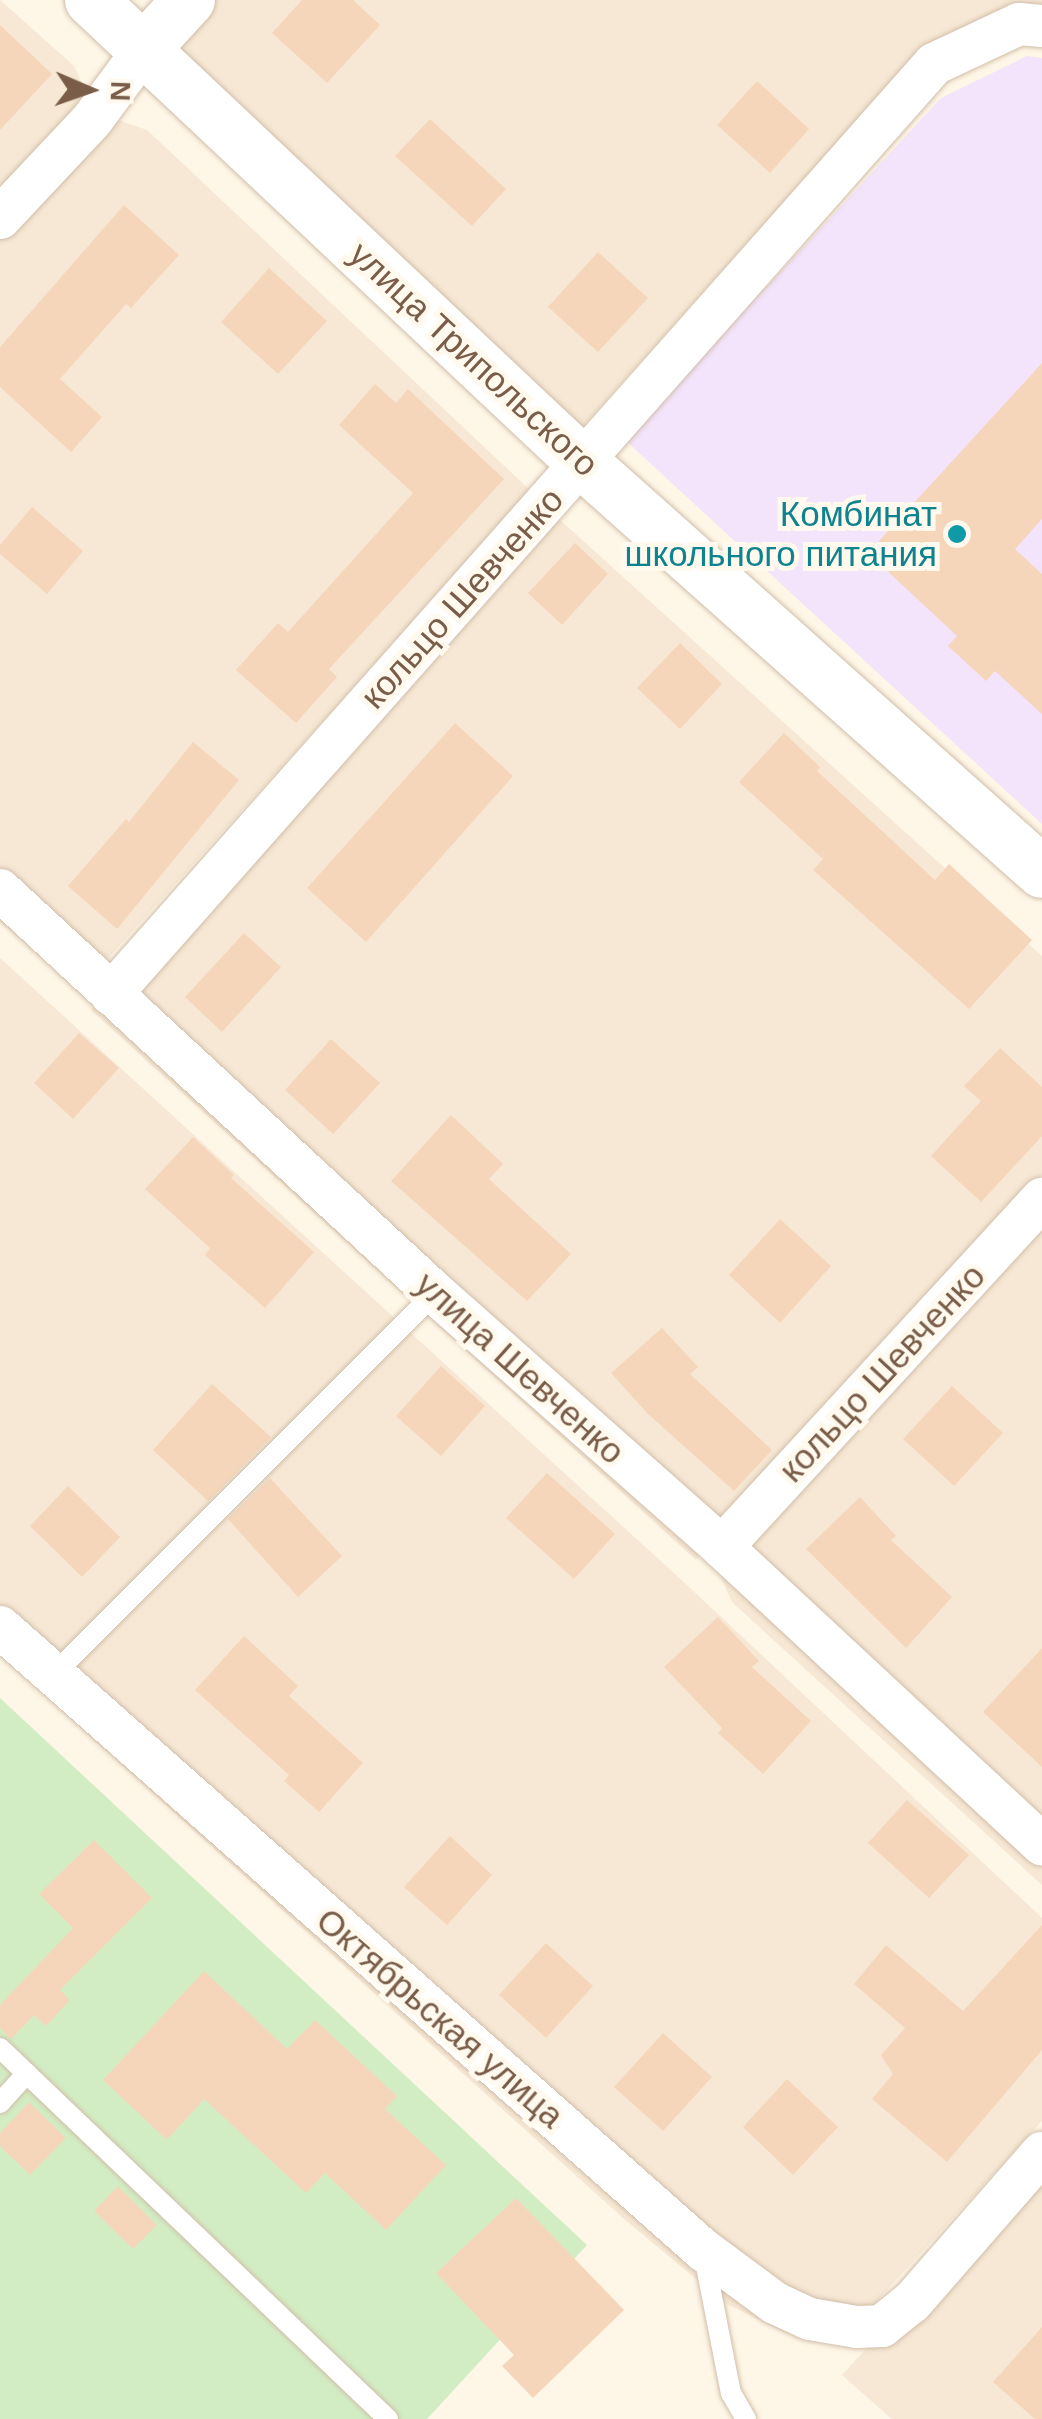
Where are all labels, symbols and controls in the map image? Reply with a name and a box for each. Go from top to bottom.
north arrow [40,40,140,140]
text: N [105,80,136,102]
street label: улица Трипольского [341,233,607,485]
street label: кольцо Шевченко [352,479,572,717]
place label: Комбинат школьного питания [624,493,937,575]
marker: Комбинат школьного питания [946,523,968,545]
street label: кольцо Шевченко [770,1255,994,1491]
street label: улица Шевченко [407,1263,633,1473]
street label: Октябрьская улица [308,1899,572,2137]

